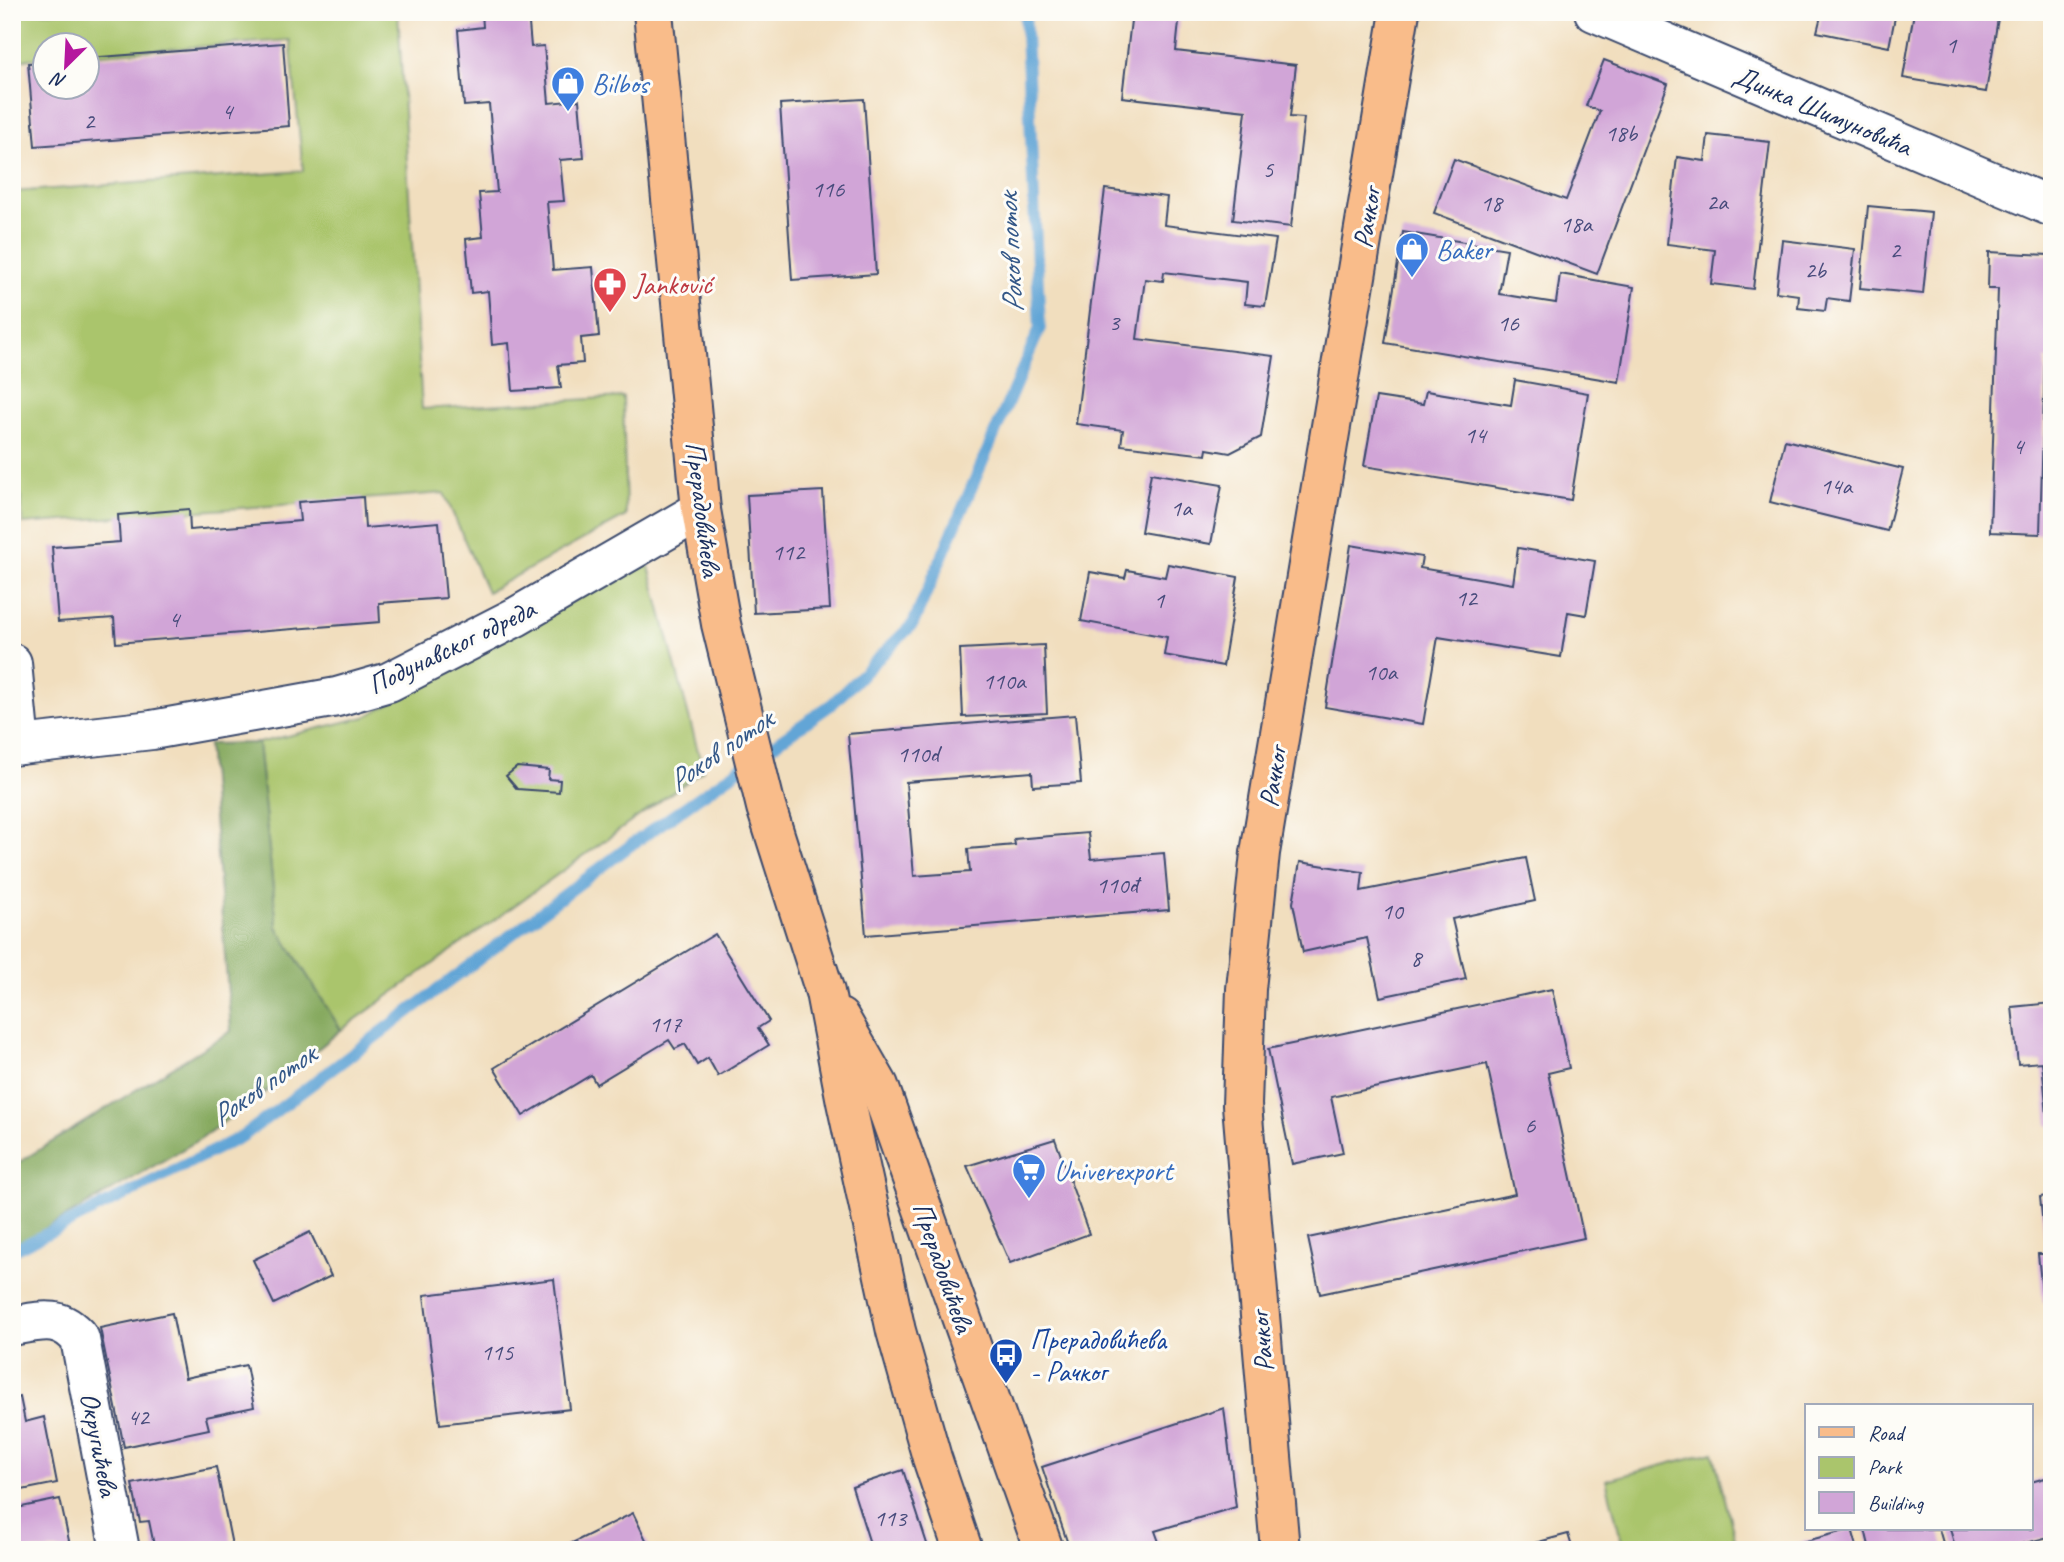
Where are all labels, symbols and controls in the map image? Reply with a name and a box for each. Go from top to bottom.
house number: 1 [1946,30,1958,60]
north arrow [32,32,102,102]
street label: Динка Шимуновића [1728,57,1919,164]
shop icon: Bilbos [549,64,587,113]
text: N [46,66,70,94]
place label: Bilbos [592,66,651,101]
house number: 4 [222,96,235,126]
house number: 2 [84,106,97,136]
house number: 18b [1605,118,1639,148]
house number: 5 [1263,154,1275,184]
house number: 116 [812,174,845,204]
street label: Рачког [1345,182,1389,251]
water label: Роков поток [988,187,1032,314]
house number: 2a [1706,187,1729,217]
house number: 18 [1480,188,1504,218]
house number: 18a [1560,209,1594,239]
shop icon: Baker [1393,230,1431,279]
place label: Baker [1436,232,1494,267]
house number: 2 [1890,235,1903,265]
house number: 2b [1804,255,1827,285]
pharmacy icon: Janković [591,265,629,314]
place label: Janković [632,267,716,302]
house number: 3 [1109,307,1122,337]
house number: 16 [1497,308,1520,338]
house number: 14 [1464,420,1488,450]
house number: 4 [2013,431,2026,461]
street label: Прерадовићева [678,439,729,580]
house number: 14a [1820,471,1854,501]
house number: 1a [1170,493,1193,523]
house number: 112 [772,537,806,567]
house number: 12 [1455,583,1479,613]
house number: 1 [1154,585,1166,615]
street label: Подунавског одреда [362,590,542,702]
house number: 4 [169,604,182,634]
house number: 10a [1365,657,1399,687]
house number: 110a [983,666,1027,696]
water label: Роков поток [660,697,784,800]
house number: 110d [897,739,942,769]
street label: Рачког [1251,741,1295,810]
house number: 110đ [1096,870,1142,900]
house number: 10 [1381,896,1405,926]
house number: 8 [1411,943,1424,973]
house number: 117 [649,1009,682,1039]
water label: Роков поток [203,1032,327,1135]
house number: 6 [1525,1110,1537,1140]
supermarket icon: Univerexport [1010,1151,1048,1200]
place label: Univerexport [1054,1153,1175,1188]
street label: Прерадовићева [905,1197,983,1339]
street label: Рачког [1241,1307,1282,1373]
place label: Прерадовићева - Рачког [1030,1322,1168,1389]
bus stop icon: Прерадовићева - Рачког [987,1336,1025,1385]
house number: 115 [481,1337,514,1367]
street label: Округићева [72,1389,127,1501]
house number: 42 [127,1402,151,1432]
legend [1805,1404,2032,1530]
text: Road [1868,1420,1907,1446]
text: Park [1868,1454,1903,1480]
text: Building [1868,1490,1925,1516]
house number: 113 [874,1503,908,1533]

